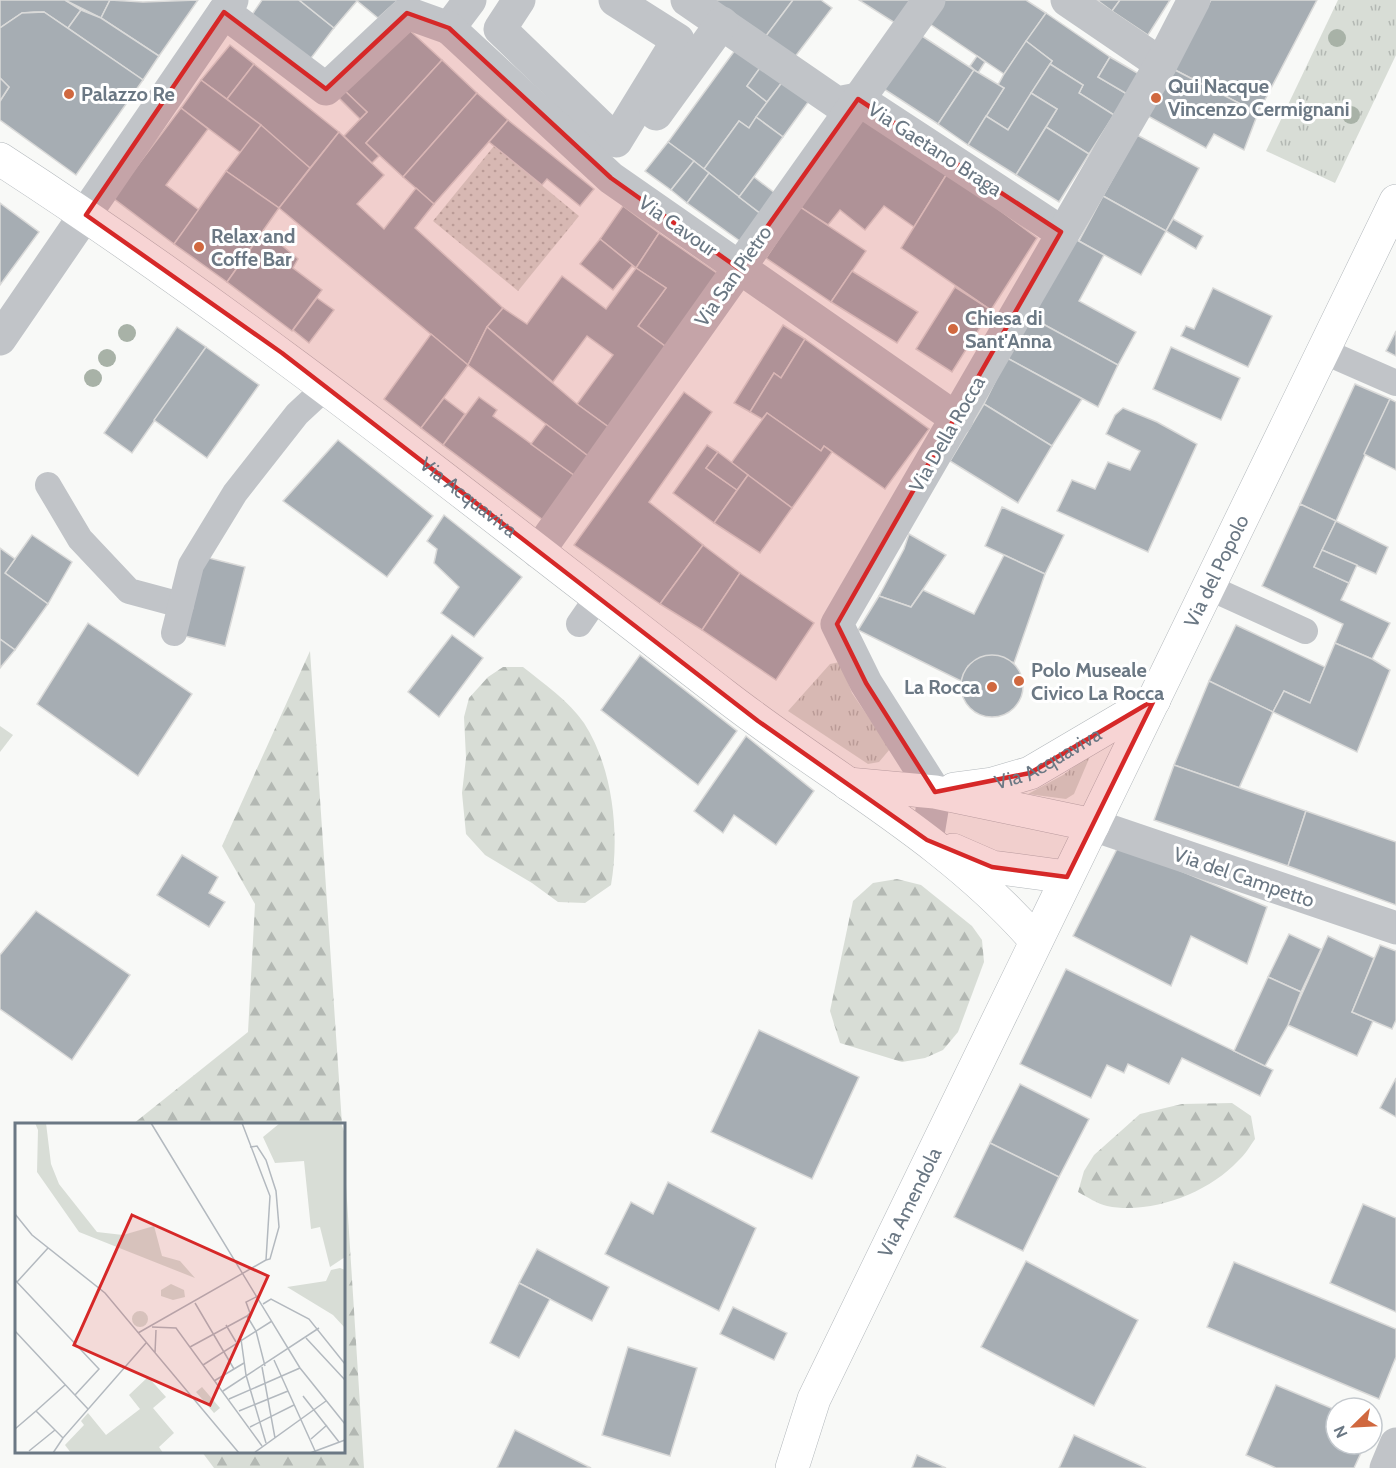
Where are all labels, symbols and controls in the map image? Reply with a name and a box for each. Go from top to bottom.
place label: Qui Nacque Vincenzo Cermignani [1168,74,1350,121]
place label: Palazzo Re [81,82,175,106]
marker: Palazzo Re [62,87,76,101]
marker: Qui Nacque Vincenzo Cermignani [1149,91,1163,105]
street label: Via Gaetano Braga [864,97,1007,201]
street label: Via Cavour [634,190,722,262]
street label: Via San Pietro [689,221,777,331]
place label: Relax and Coffe Bar [211,224,295,271]
marker: Relax and Coffe Bar [192,240,206,254]
place label: Chiesa di Sant'Anna [965,306,1052,353]
marker: Chiesa di Sant'Anna [946,322,960,336]
street label: Via Della Rocca [904,371,990,496]
street label: Via Acquaviva [415,452,522,543]
street label: Via del Popolo [1179,511,1254,631]
place label: Polo Museale Civico La Rocca [1031,658,1164,705]
marker: Polo Museale Civico La Rocca [1012,674,1026,688]
place label: La Rocca [904,675,980,699]
marker: La Rocca [985,680,999,694]
street label: Via Acquaviva [992,722,1106,795]
street label: Via del Campetto [1170,842,1318,912]
inset map [15,1123,345,1453]
street label: Via Amendola [873,1143,947,1261]
north arrow [1324,1396,1384,1456]
text: N [1330,1423,1352,1441]

